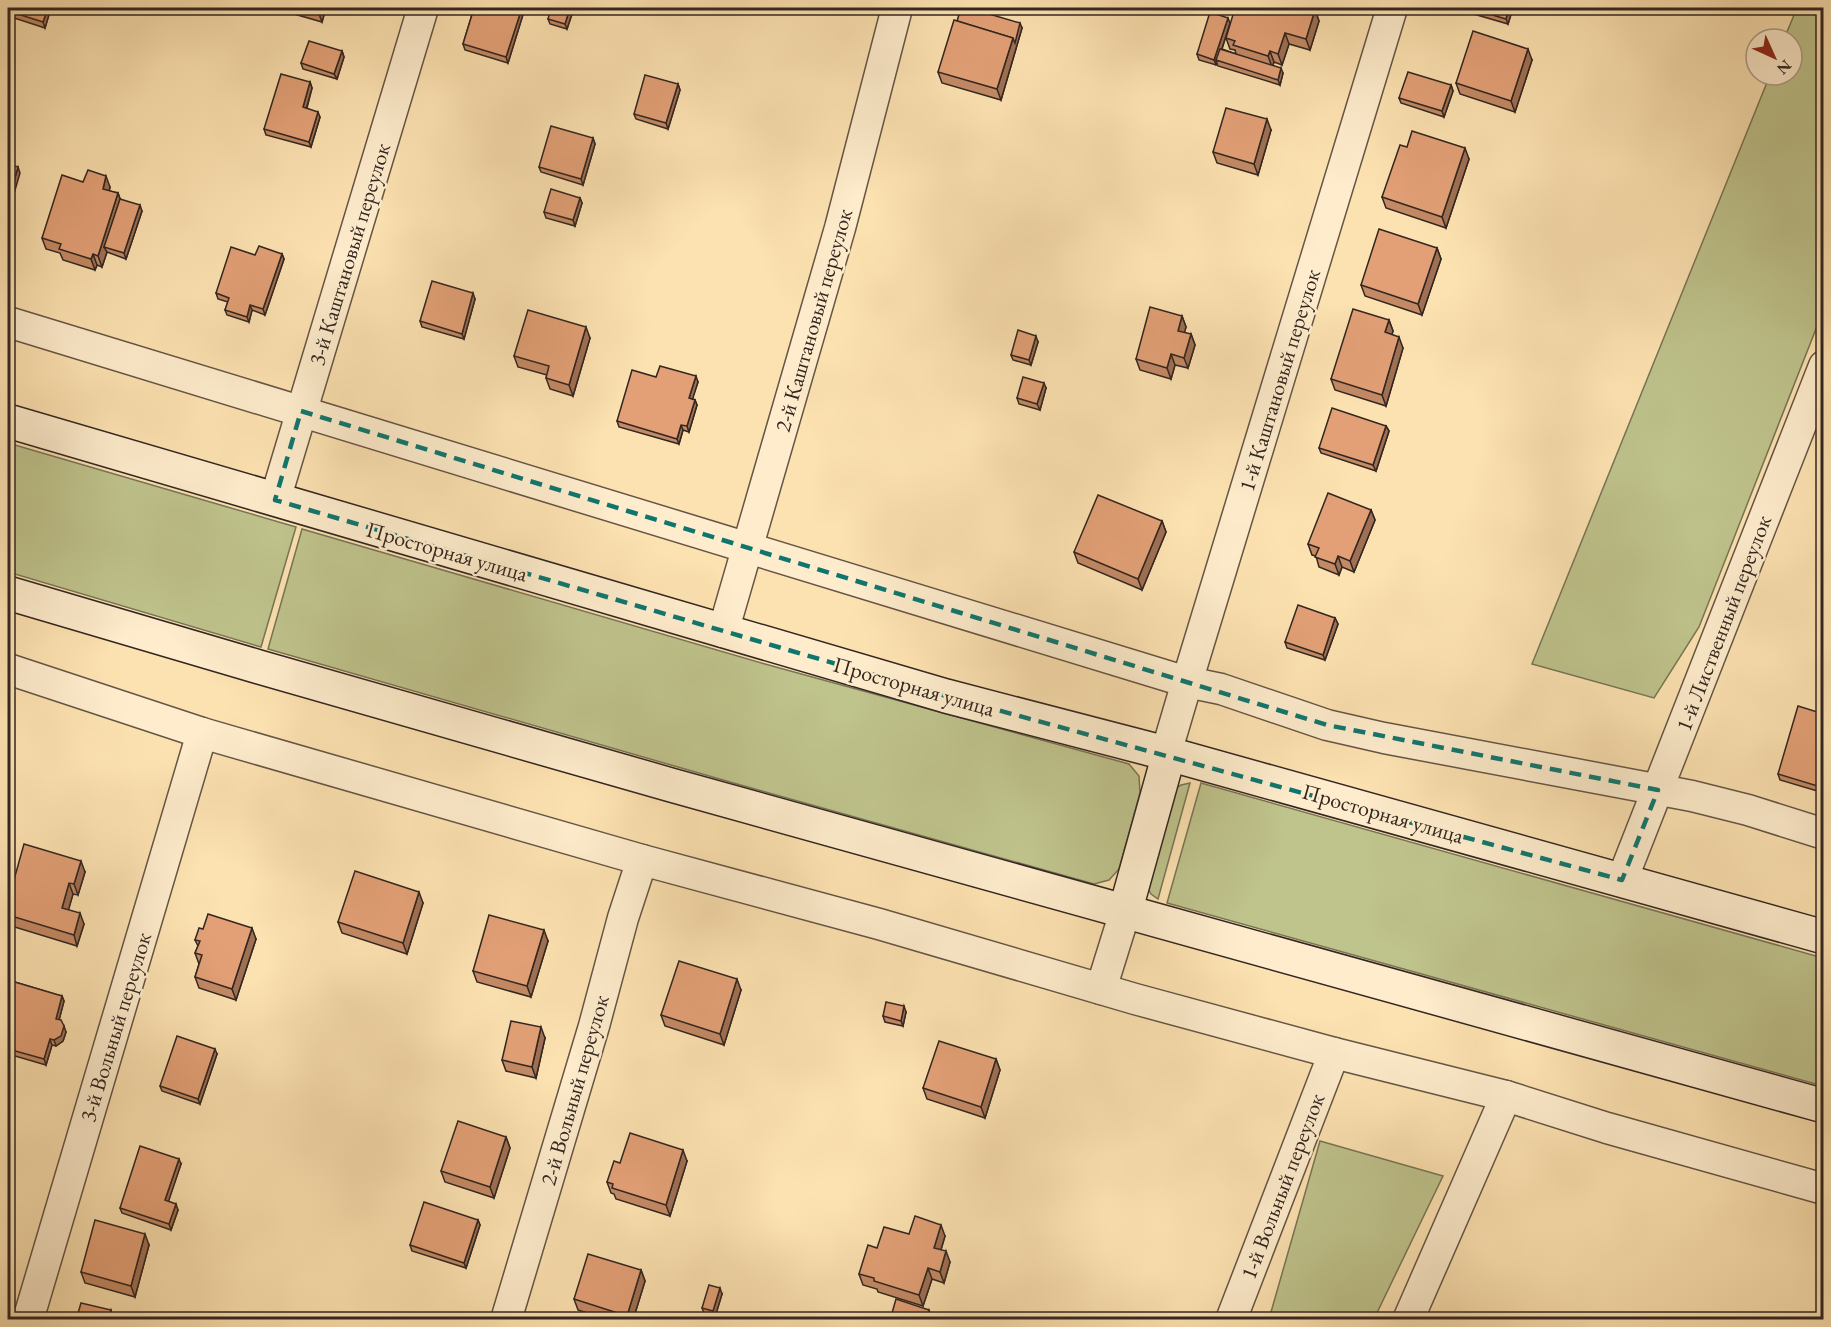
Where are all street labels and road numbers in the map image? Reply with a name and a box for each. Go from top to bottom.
street label: 3-й Каштановый переулок [302,139,397,369]
street label: 2-й Каштановый переулок [768,205,859,435]
street label: 1-й Каштановый переулок [1232,265,1327,495]
street label: 1-й Лиственный переулок [1669,511,1778,735]
street label: Просторная улица [363,515,531,588]
street label: Просторная улица [830,650,998,723]
street label: Просторная улица [1299,777,1467,850]
street label: 3-й Вольный переулок [73,928,158,1125]
street label: 2-й Вольный переулок [533,991,616,1189]
street label: 1-й Вольный переулок [1234,1089,1331,1283]

